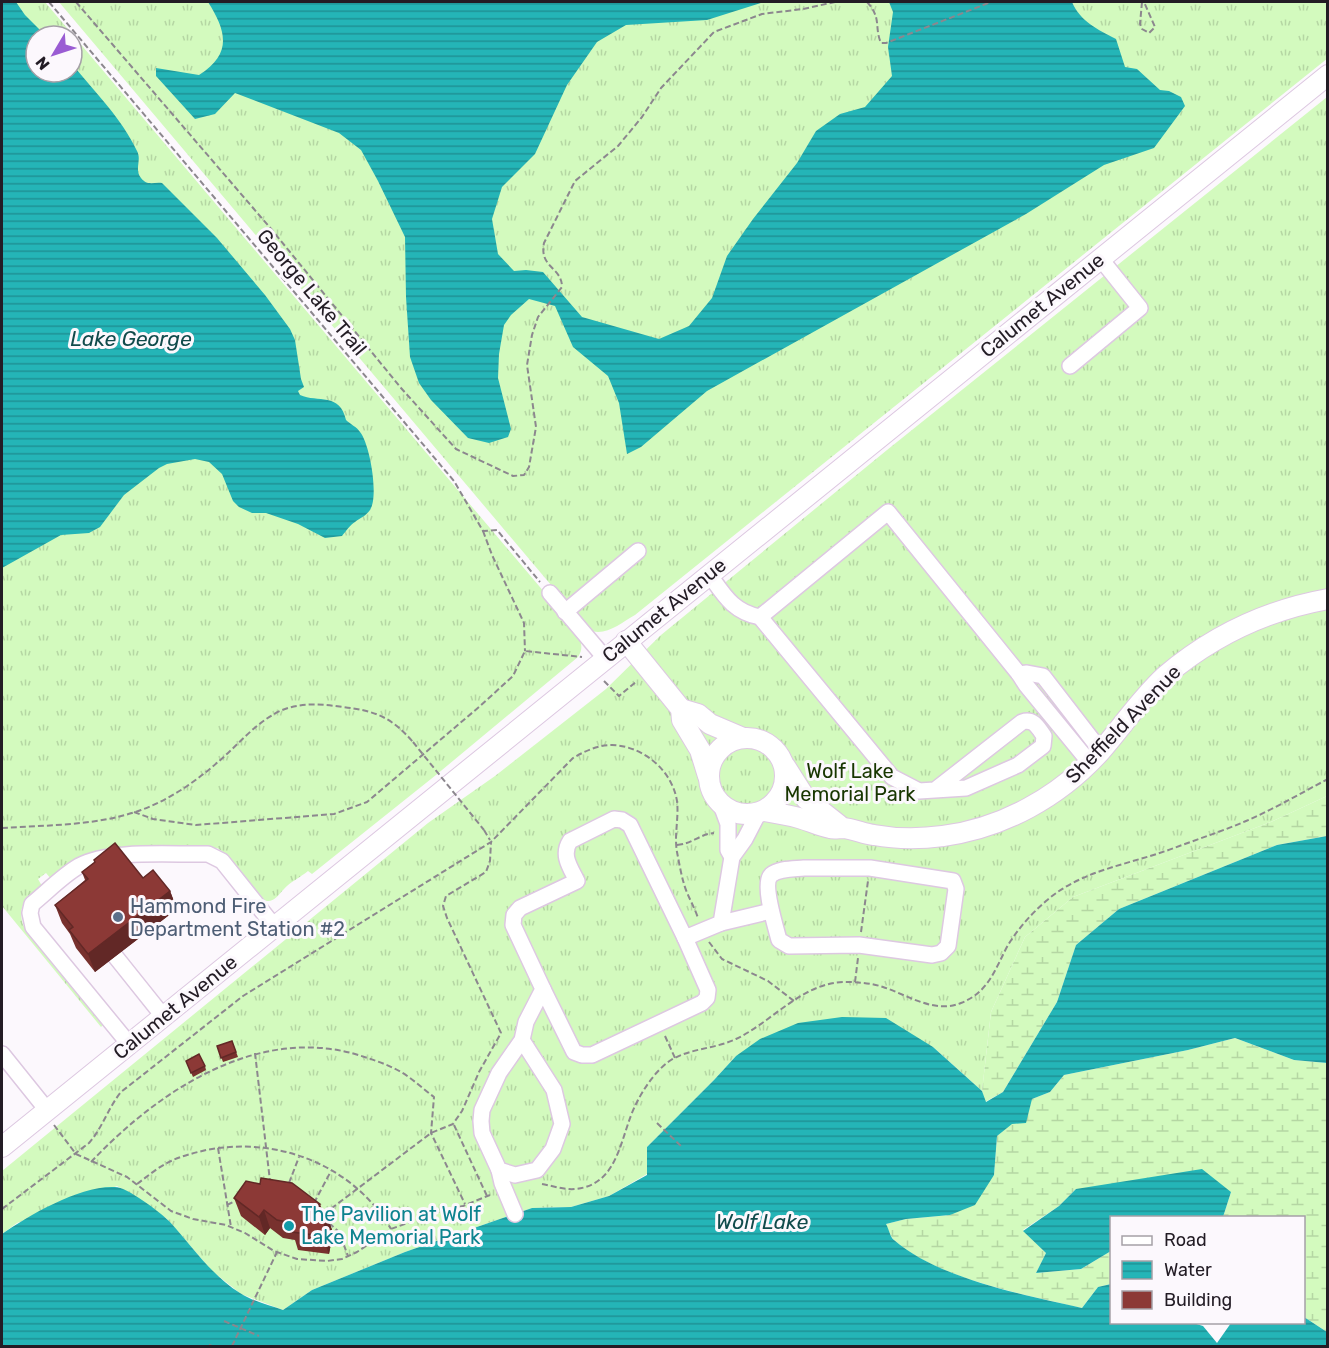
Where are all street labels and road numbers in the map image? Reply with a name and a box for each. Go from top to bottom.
street label: George Lake Trail [252,224,372,360]
street label: Calumet Avenue [975,248,1109,362]
street label: Calumet Avenue [597,553,731,667]
street label: Sheffield Avenue [1060,660,1186,788]
street label: Calumet Avenue [108,950,242,1064]

